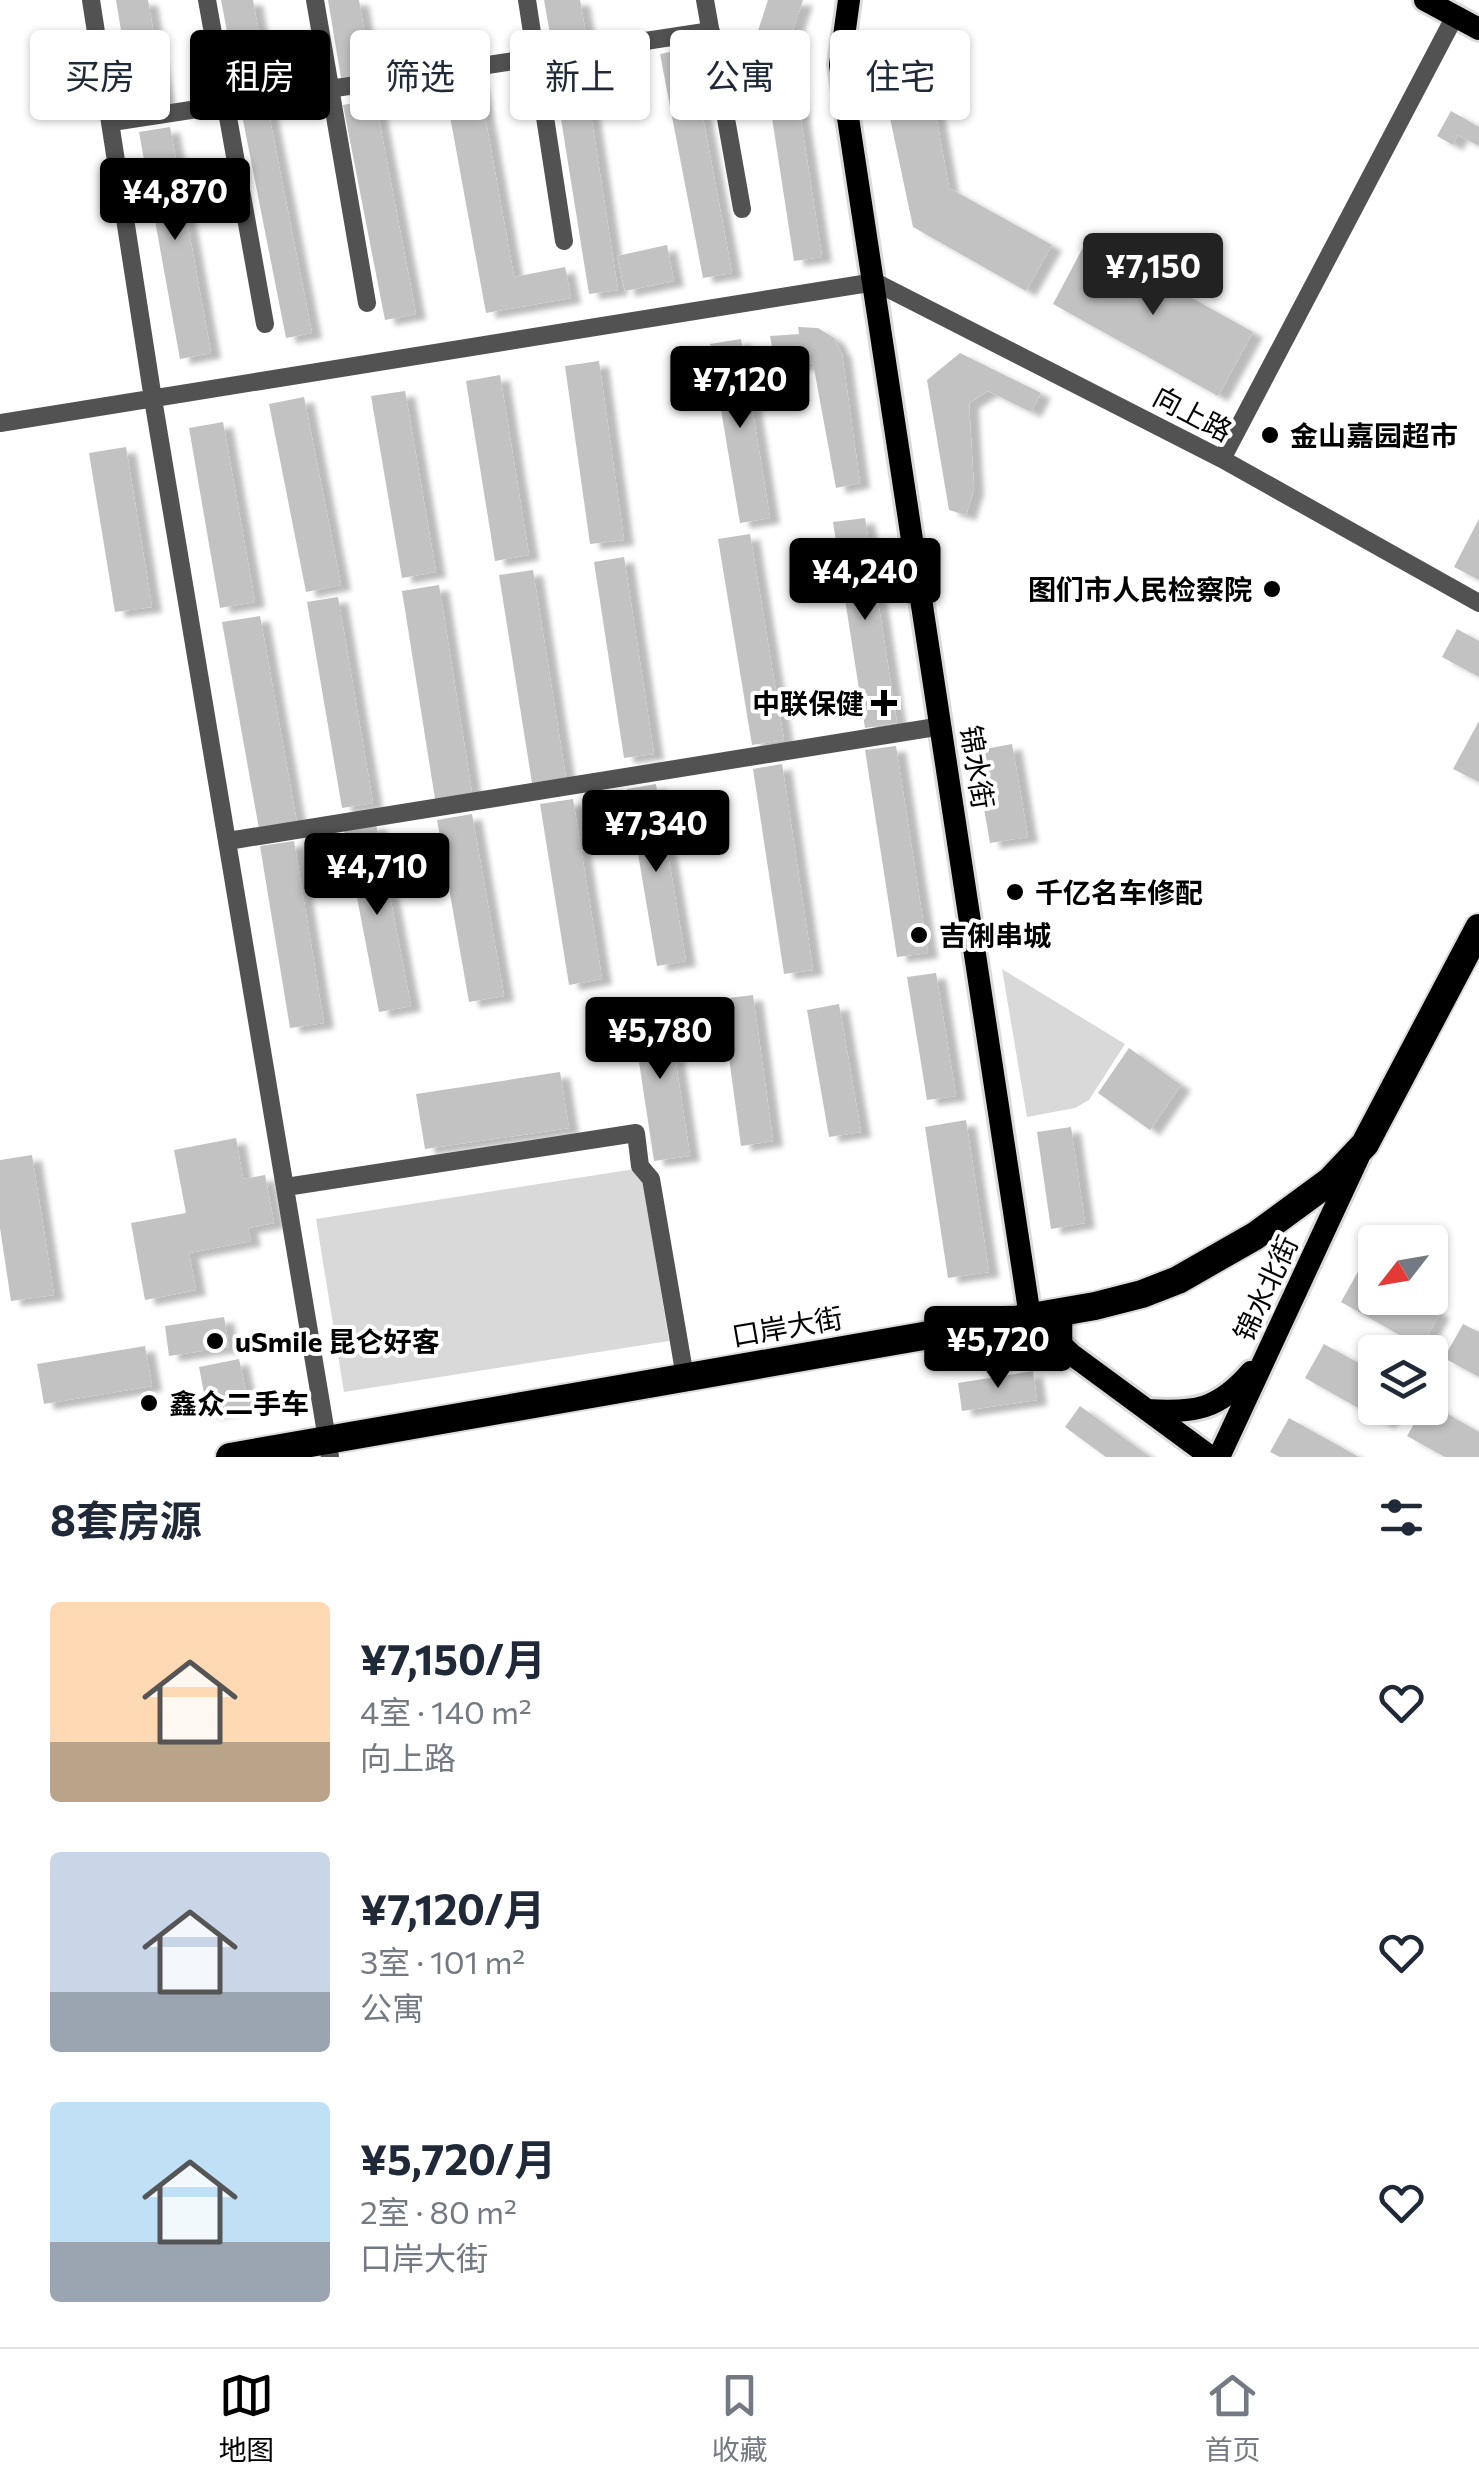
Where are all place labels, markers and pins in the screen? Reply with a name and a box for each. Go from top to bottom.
pin: ¥4,870 [94,158,256,243]
pin: ¥7,150 [1072,233,1234,318]
pin: ¥7,120 [659,346,821,431]
place label: 金山嘉园超市 [1290,418,1458,452]
marker: 金山嘉园超市 [1259,424,1281,446]
pin: ¥4,240 [784,538,946,623]
place label: 图们市人民检察院 [1028,572,1252,606]
marker: 图们市人民检察院 [1261,578,1283,600]
place label: 中联保健 [752,686,864,720]
marker: 中联保健 [873,692,895,714]
pin: ¥7,340 [575,790,737,875]
pin: ¥4,710 [296,833,458,918]
place label: 千亿名车修配 [1035,875,1203,909]
marker: 千亿名车修配 [1004,881,1026,903]
place label: 吉俐串城 [939,918,1051,952]
marker: 吉俐串城 [908,924,930,946]
pin: ¥5,780 [579,997,741,1082]
pin: ¥5,720 [917,1306,1079,1391]
place label: uSmile 昆仑好客 [235,1324,440,1358]
marker: uSmile 昆仑好客 [204,1330,226,1352]
place label: 鑫众二手车 [169,1386,309,1420]
marker: 鑫众二手车 [138,1392,160,1414]

